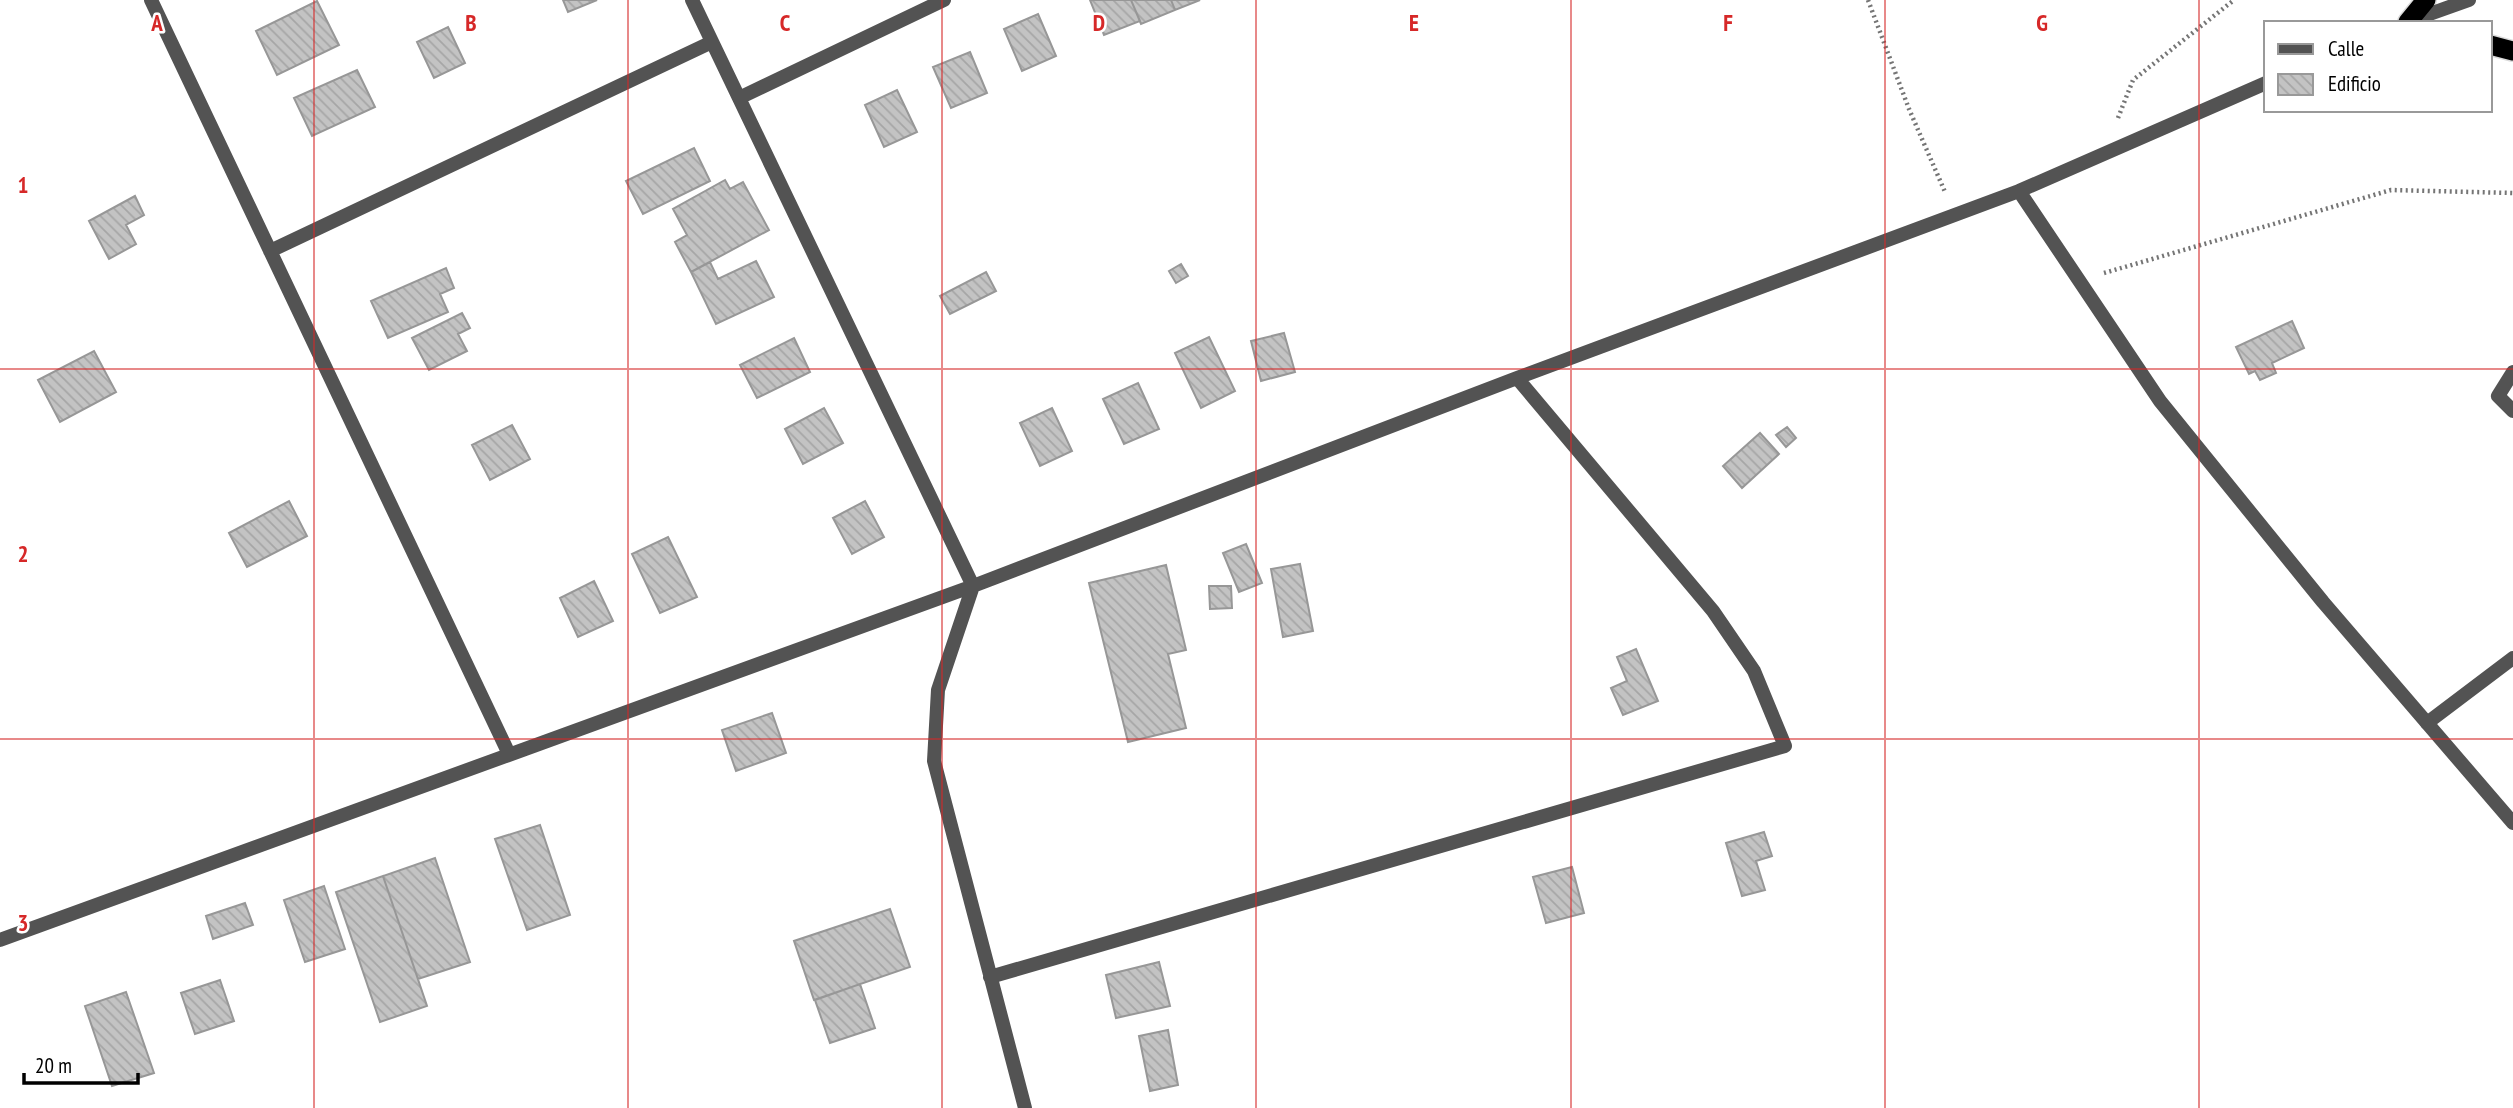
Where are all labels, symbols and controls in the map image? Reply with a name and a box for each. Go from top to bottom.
text: A [150,8,163,37]
text: B [465,8,477,37]
text: C [780,8,791,37]
text: D [1093,8,1105,37]
text: E [1409,8,1419,37]
text: F [1723,8,1733,37]
text: G [2036,8,2048,37]
legend [2264,21,2492,112]
text: Calle [2328,35,2364,62]
text: Edificio [2328,70,2381,97]
text: 1 [18,170,29,199]
text: 2 [18,539,29,568]
text: 3 [18,908,29,937]
scale bar [24,1042,138,1086]
text: 20 m [35,1052,72,1079]

